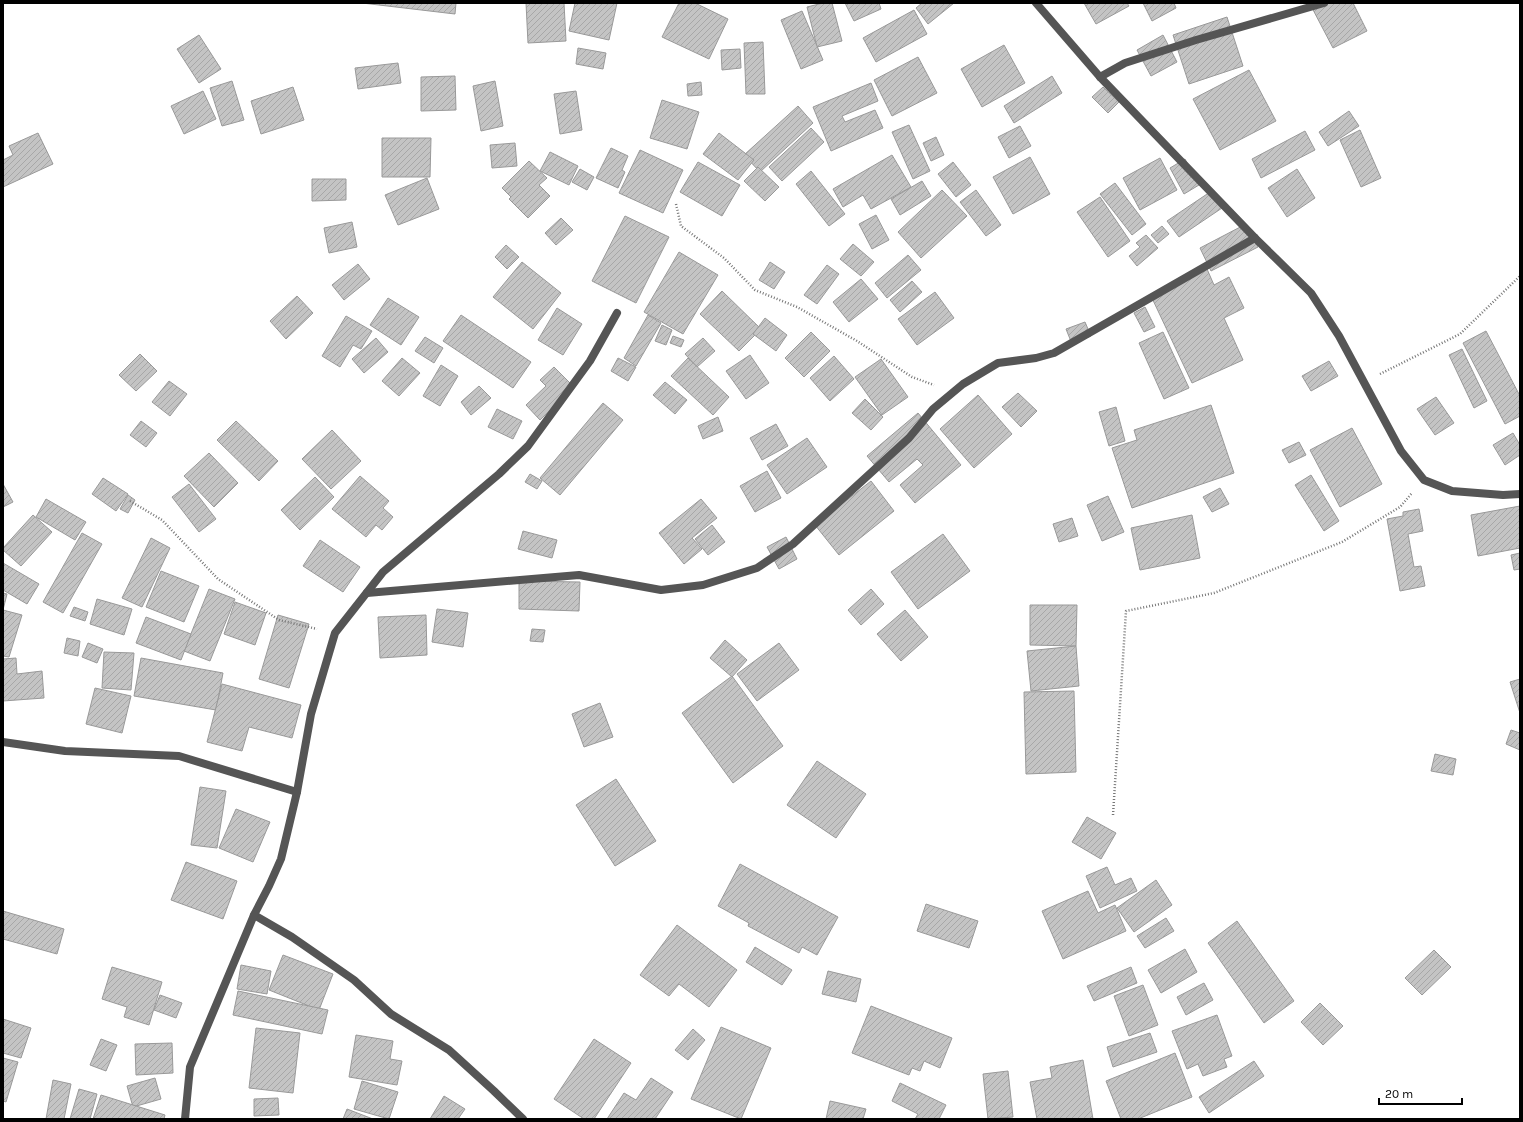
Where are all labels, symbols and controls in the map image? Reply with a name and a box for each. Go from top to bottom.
scale bar [1379,1080,1462,1106]
text: 20 m [1385,1087,1413,1101]

